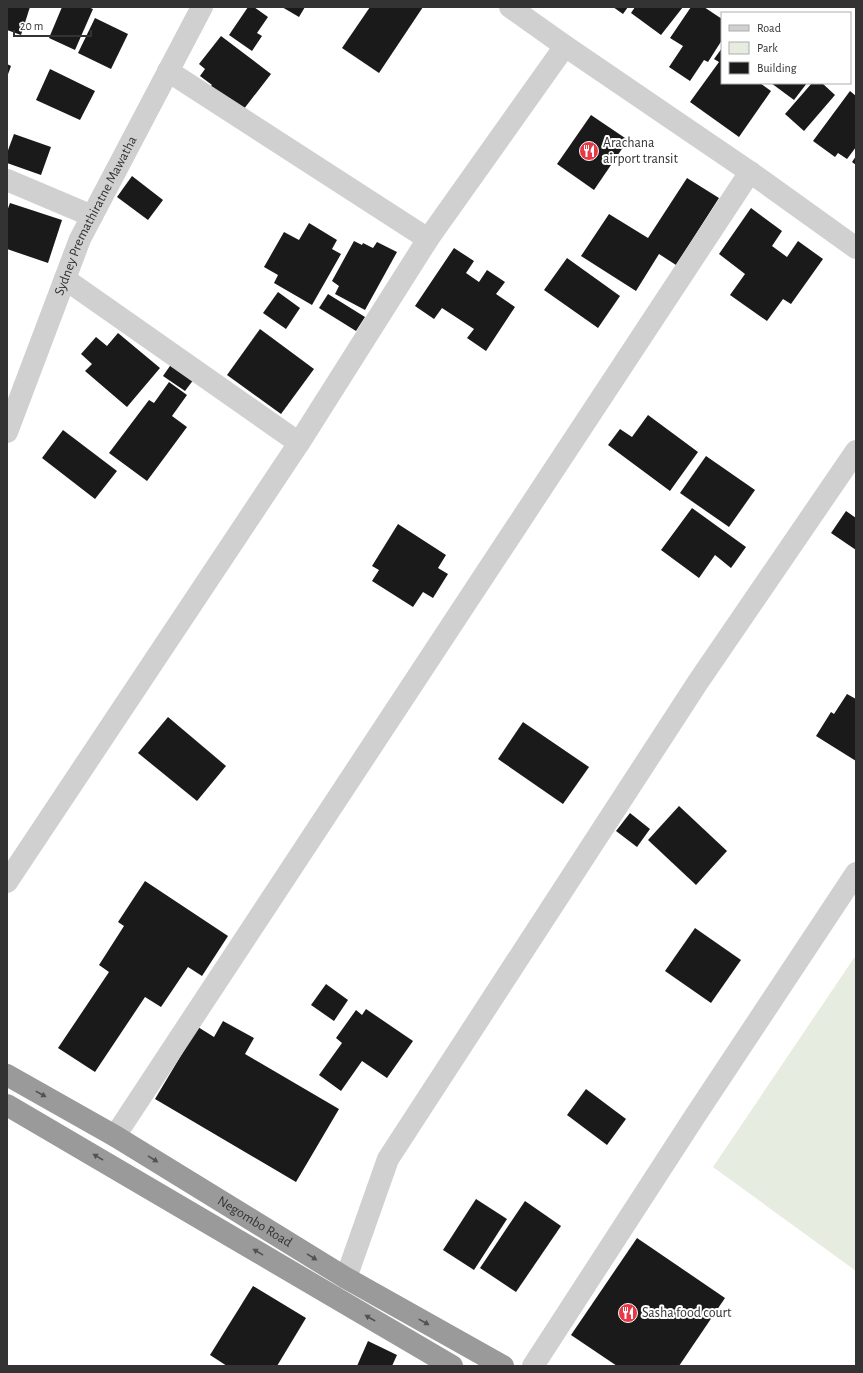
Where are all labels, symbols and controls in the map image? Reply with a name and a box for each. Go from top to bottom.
scale bar [14,12,91,38]
legend [721,12,851,84]
text: 20 m [20,20,43,32]
text: Road [757,22,781,34]
text: Park [757,42,778,54]
text: Building [757,62,797,74]
street label: Sydney Premathiratne Mawatha [52,133,140,297]
place label: Arachana airport transit [603,136,679,166]
restaurant icon: Arachana airport transit [578,140,600,162]
one-way arrow [35,1090,47,1097]
one-way arrow [92,1154,104,1161]
one-way arrow [147,1156,159,1163]
street label: Negombo Road [215,1194,294,1250]
one-way arrow [252,1249,264,1256]
one-way arrow [306,1253,317,1261]
restaurant icon: Sasha food court [617,1302,639,1324]
place label: Sasha food court [642,1306,732,1320]
one-way arrow [364,1315,376,1322]
one-way arrow [418,1318,430,1325]

